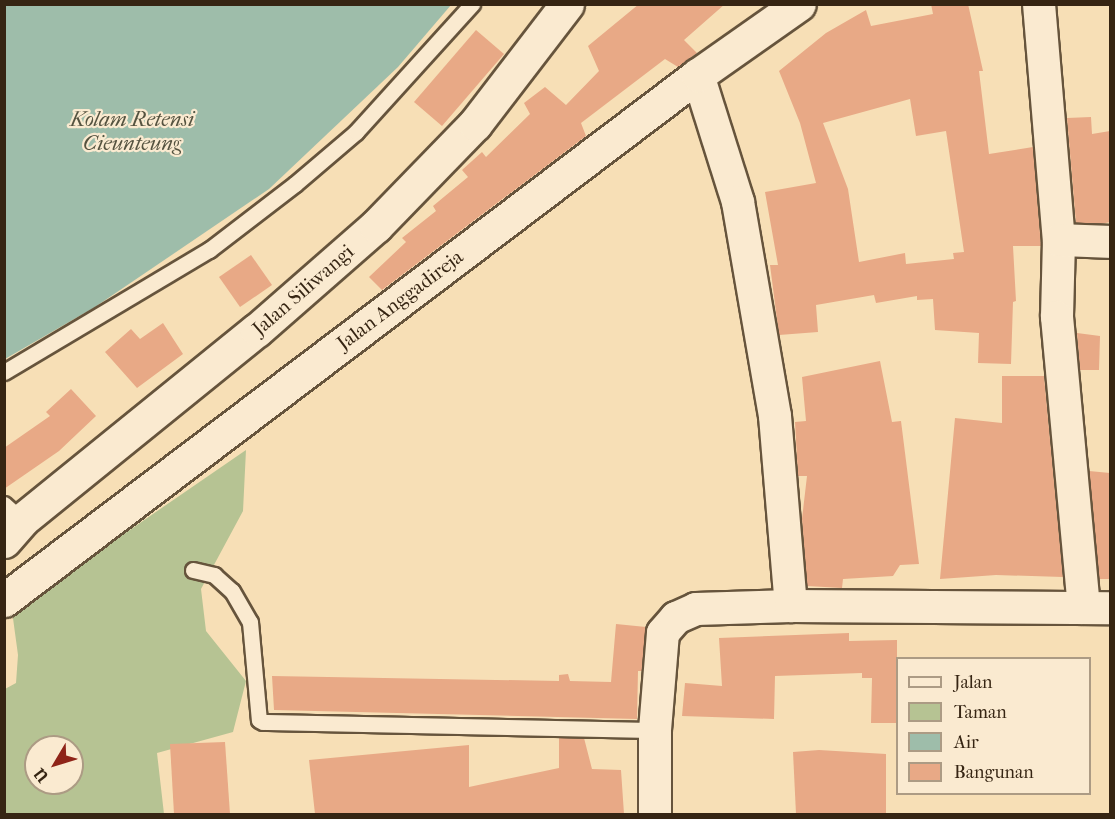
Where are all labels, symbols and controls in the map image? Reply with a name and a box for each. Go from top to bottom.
water label: Kolam Retensi Cieunteung [70,106,194,156]
street label: Jalan Siliwangi [247,239,359,341]
street label: Jalan Anggadireja [332,245,468,355]
legend [896,657,1091,795]
text: Jalan [954,672,992,693]
text: Taman [954,702,1007,723]
text: Air [954,732,979,753]
north arrow [24,735,84,795]
text: Bangunan [954,762,1034,783]
text: U [30,764,52,786]

